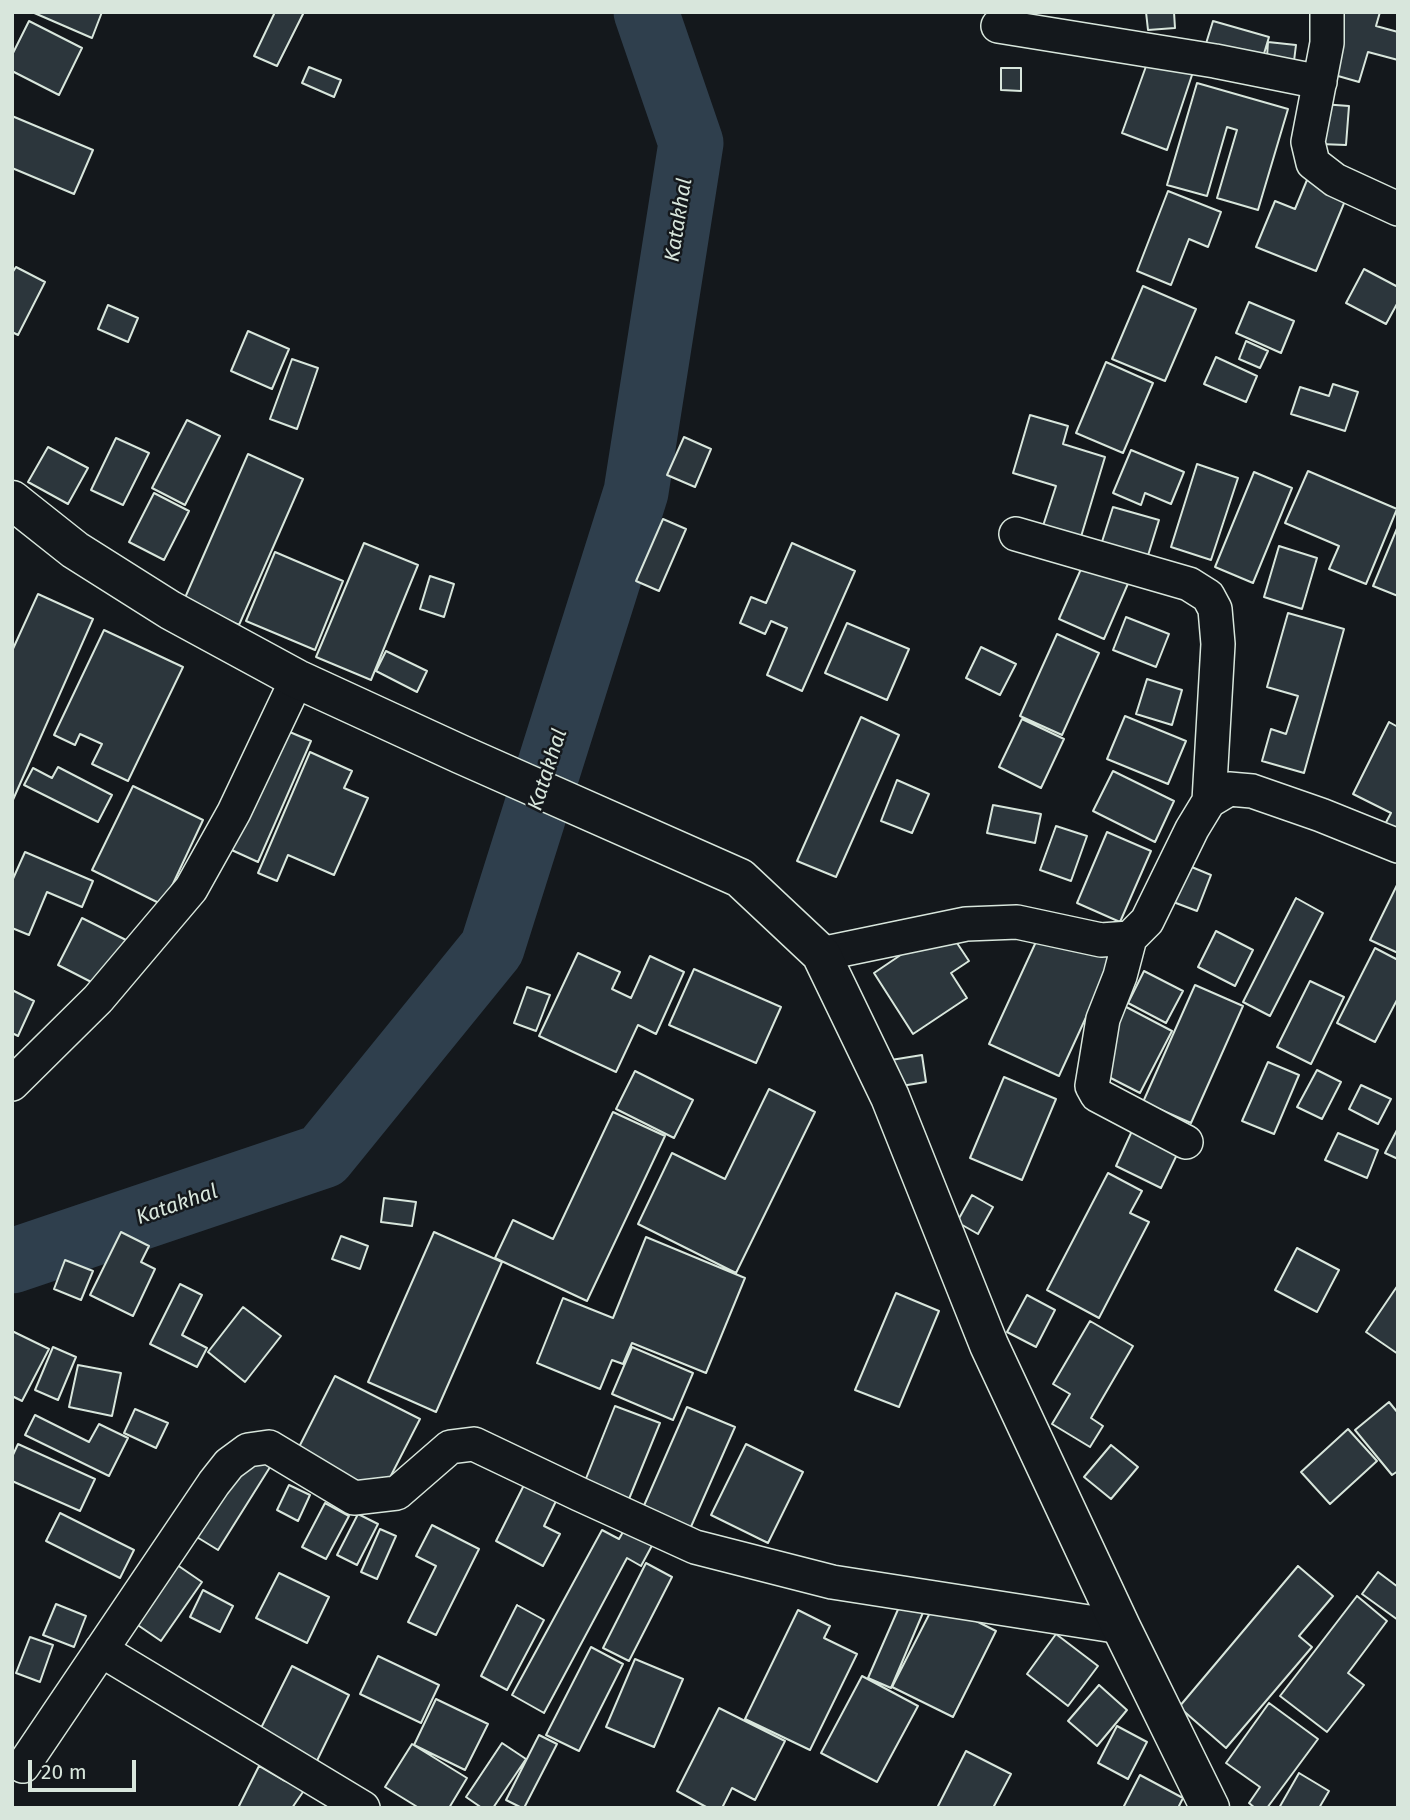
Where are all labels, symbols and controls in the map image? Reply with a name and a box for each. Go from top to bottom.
water label: Katakhal [660,176,698,264]
water label: Katakhal [523,726,573,814]
water label: Katakhal [133,1179,221,1231]
scale bar [32,1746,140,1790]
text: 20 m [41,1759,87,1785]

